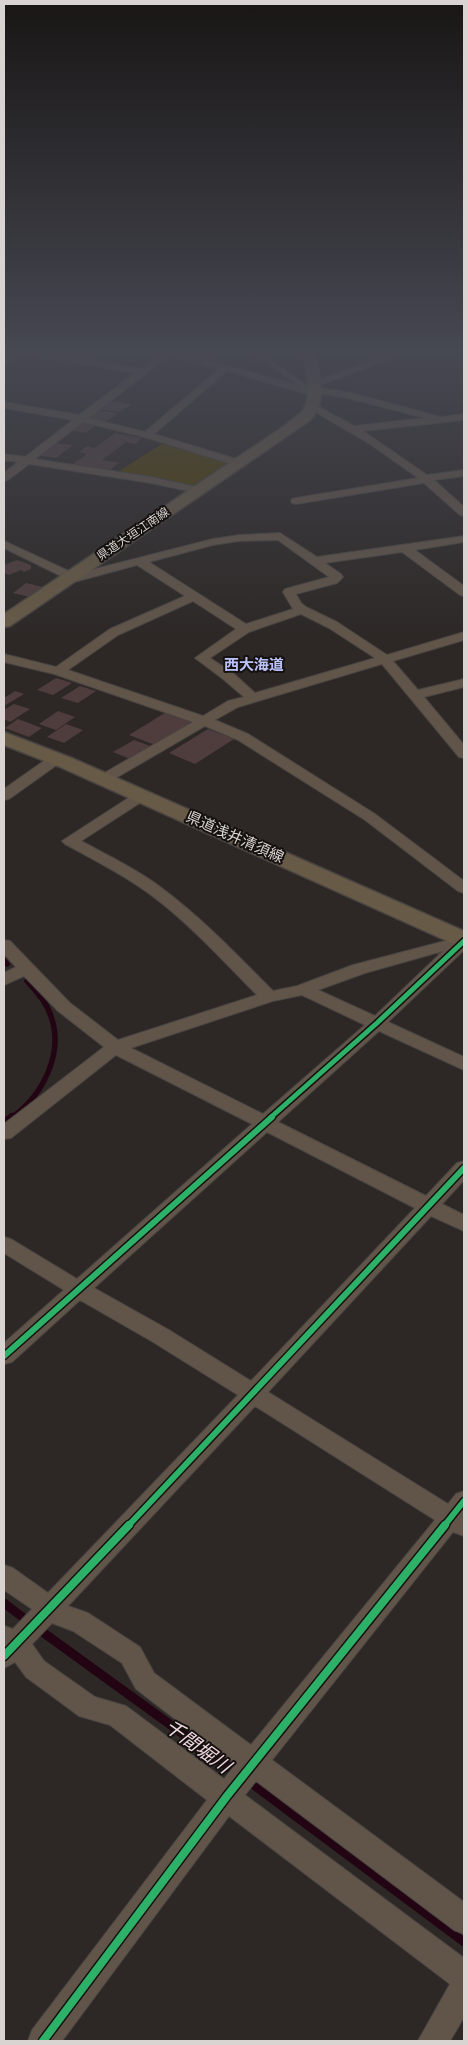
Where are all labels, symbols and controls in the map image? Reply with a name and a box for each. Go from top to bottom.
street label: 県道大垣江南線 [94,505,172,563]
district label: 西大海道 [224,656,284,674]
street label: 県道浅井清須線 [183,807,287,867]
water label: 千間堀川 [161,1715,237,1778]

